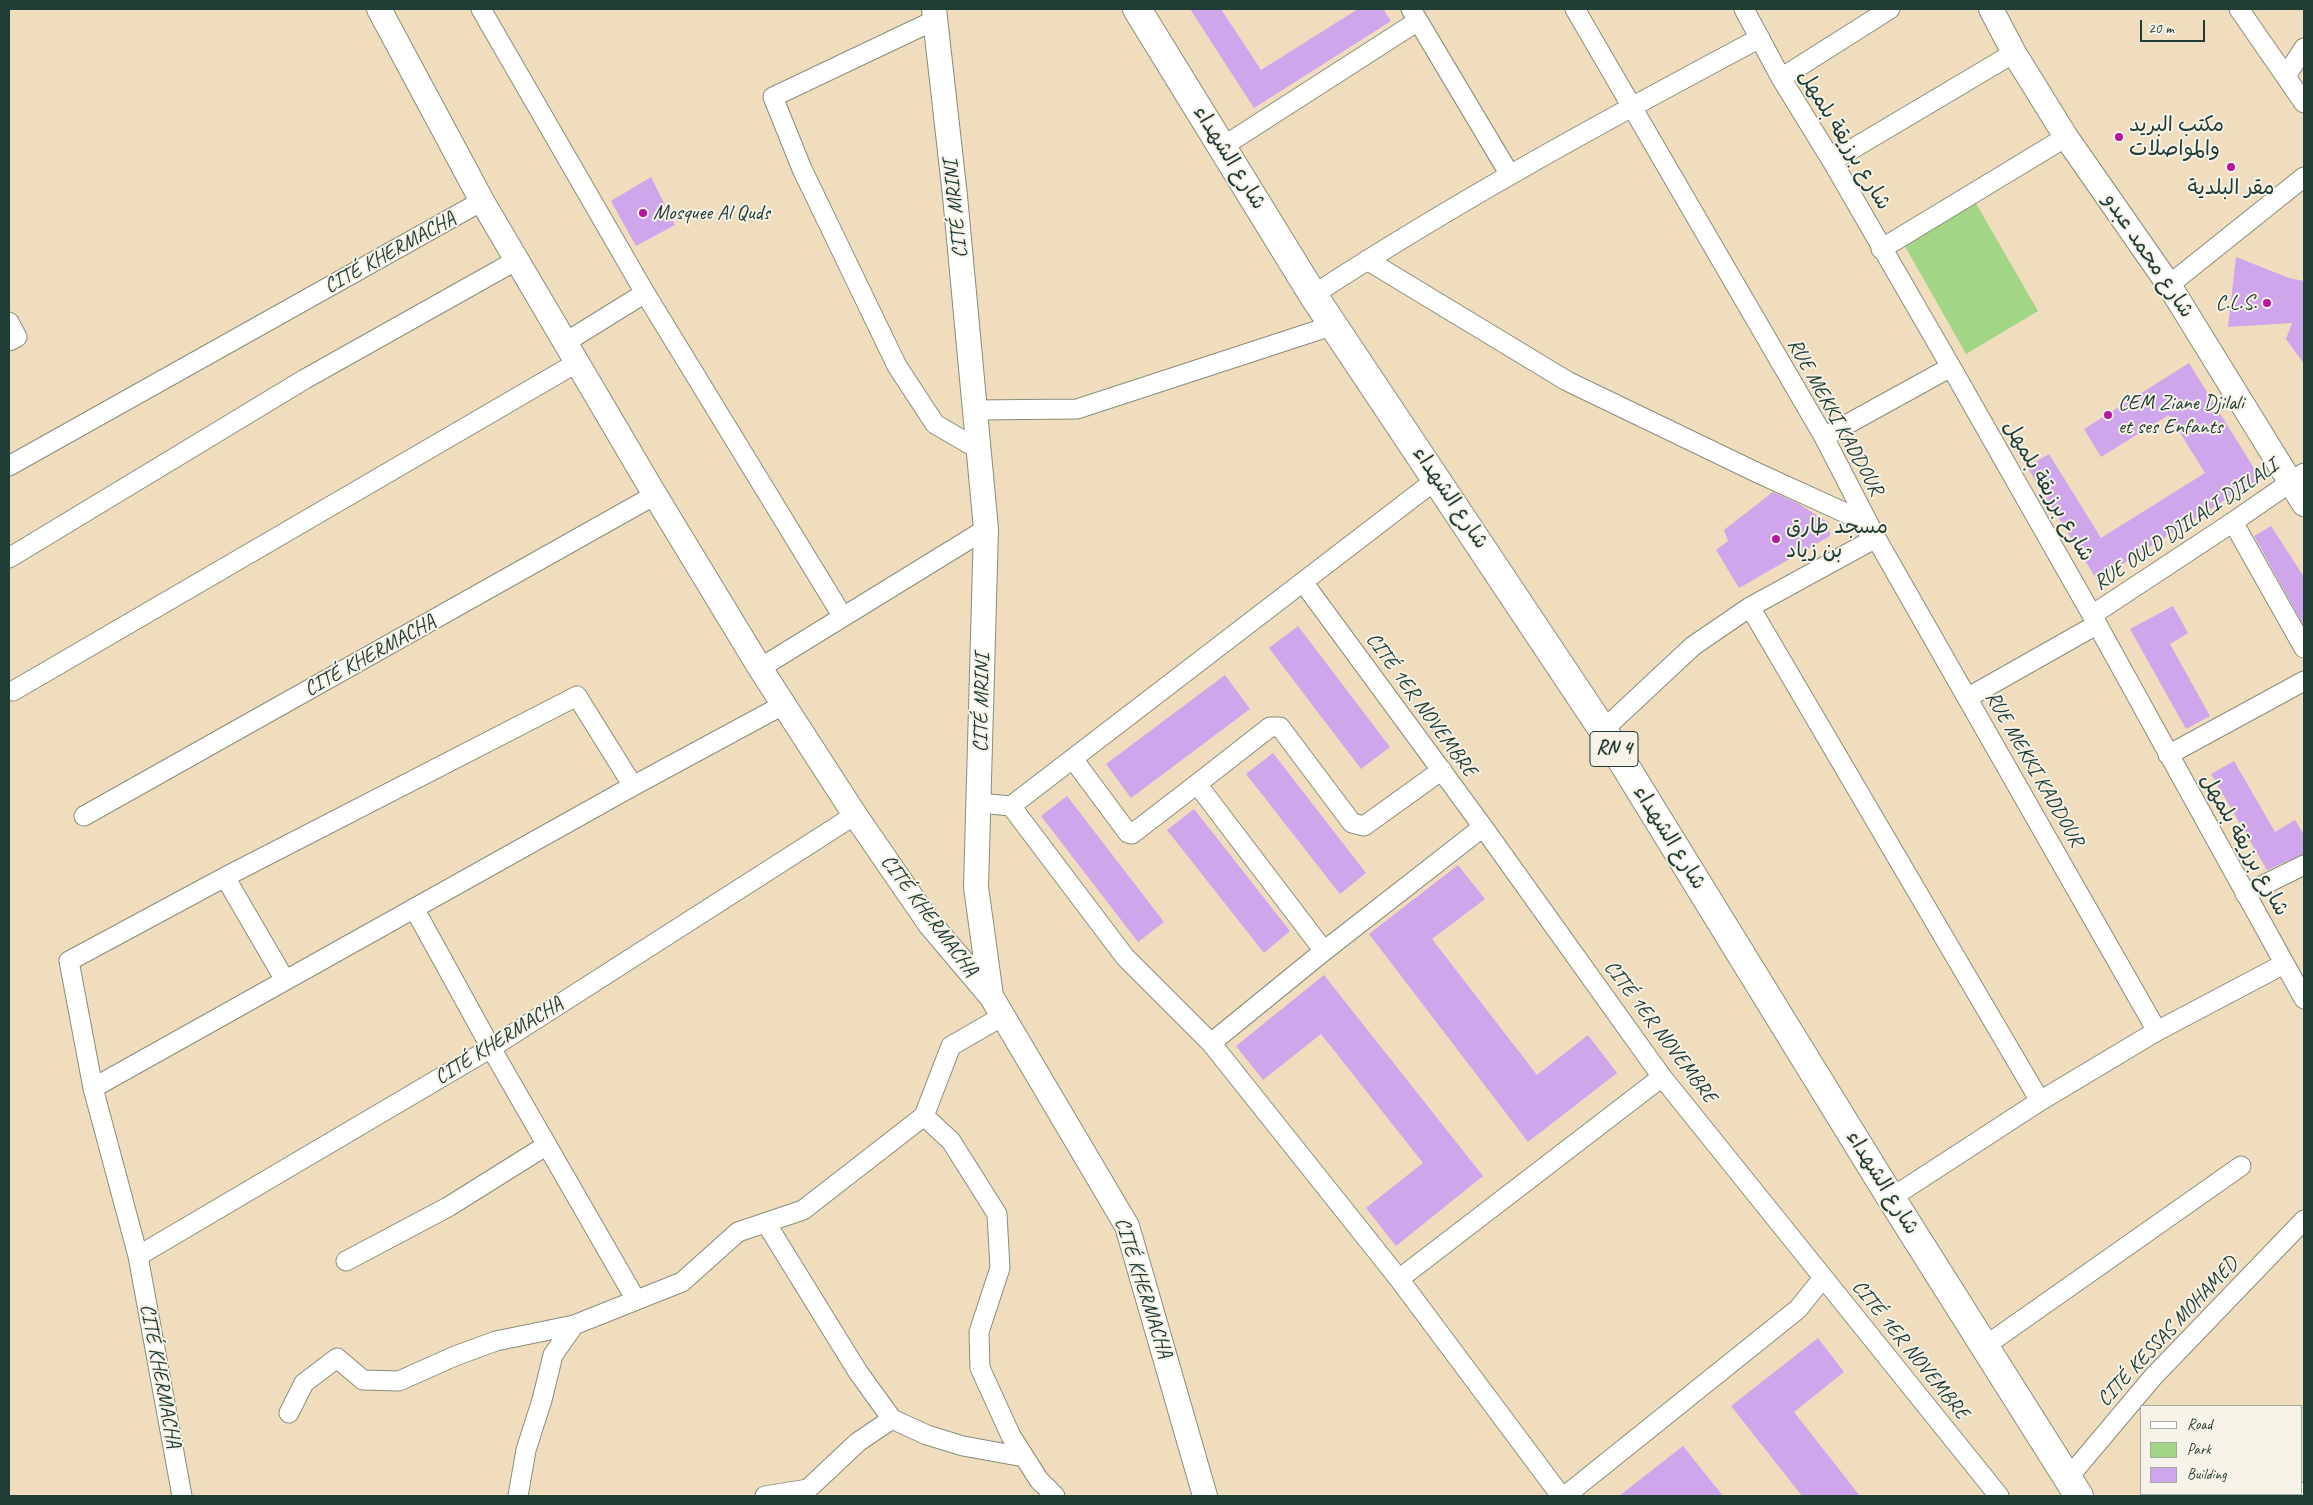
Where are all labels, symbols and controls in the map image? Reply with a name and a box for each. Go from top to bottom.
scale bar [2143,10,2208,42]
text: 20 m [2148,19,2174,38]
street label: شارع برزيقة بلمهل [1792,65,1896,215]
street label: شارع الشهداء [1187,101,1271,215]
place label: مكتب البريد والمواصلات [2129,112,2224,162]
marker: مكتب البريد والمواصلات [2113,131,2125,143]
street label: CITÉ MRINI [938,159,974,259]
marker: مقر البلدية [2225,161,2237,173]
place label: مقر البلدية [2187,175,2275,201]
street label: شارع محمد عبدو [2097,189,2199,323]
place label: Mosquee Al Quds [653,200,770,226]
street label: CITÉ KHERMACHA [320,207,460,299]
marker: Mosquee Al Quds [637,207,649,219]
place label: C.L.S. [2215,290,2257,316]
marker: C.L.S. [2261,297,2273,309]
street label: RUE MEKKI KADDOUR [1782,334,1888,500]
place label: CEM Ziane Djilali et ses Enfants [2118,390,2244,440]
marker: CEM Ziane Djilali et ses Enfants [2102,409,2114,421]
street label: شارع برزيقة بلمهل [1997,416,2099,566]
street label: شارع الشهداء [1407,442,1493,554]
street label: RUE OULD DJILALI DJILALI [2089,454,2283,596]
place label: مسجد طارق بن زياد [1786,514,1888,564]
marker: مسجد طارق بن زياد [1770,533,1782,545]
street label: CITÉ KHERMACHA [300,610,440,702]
street label: CITÉ 1ER NOVEMBRE [1360,628,1482,782]
street label: CITÉ MRINI [969,653,995,753]
street label: RUE MEKKI KADDOUR [1979,687,2089,851]
road number: RN 4 [1590,732,1638,766]
street label: شارع برزيقة بلمهل [2194,769,2294,921]
street label: شارع الشهداء [1627,781,1711,895]
street label: CITÉ KHERMACHA [875,850,983,982]
street label: CITÉ 1ER NOVEMBRE [1598,956,1722,1108]
street label: CITÉ KHERMACHA [430,992,568,1090]
street label: شارع الشهداء [1840,1126,1924,1240]
street label: CITÉ KHERMACHA [1108,1215,1178,1361]
street label: CITÉ KESSAS MOHAMED [2092,1252,2244,1412]
street label: CITÉ 1ER NOVEMBRE [1846,1275,1974,1425]
street label: CITÉ KHERMACHA [134,1302,186,1450]
legend [2140,1405,2303,1495]
text: Road [2187,1415,2212,1434]
text: Park [2187,1440,2211,1459]
text: Building [2187,1465,2226,1484]

